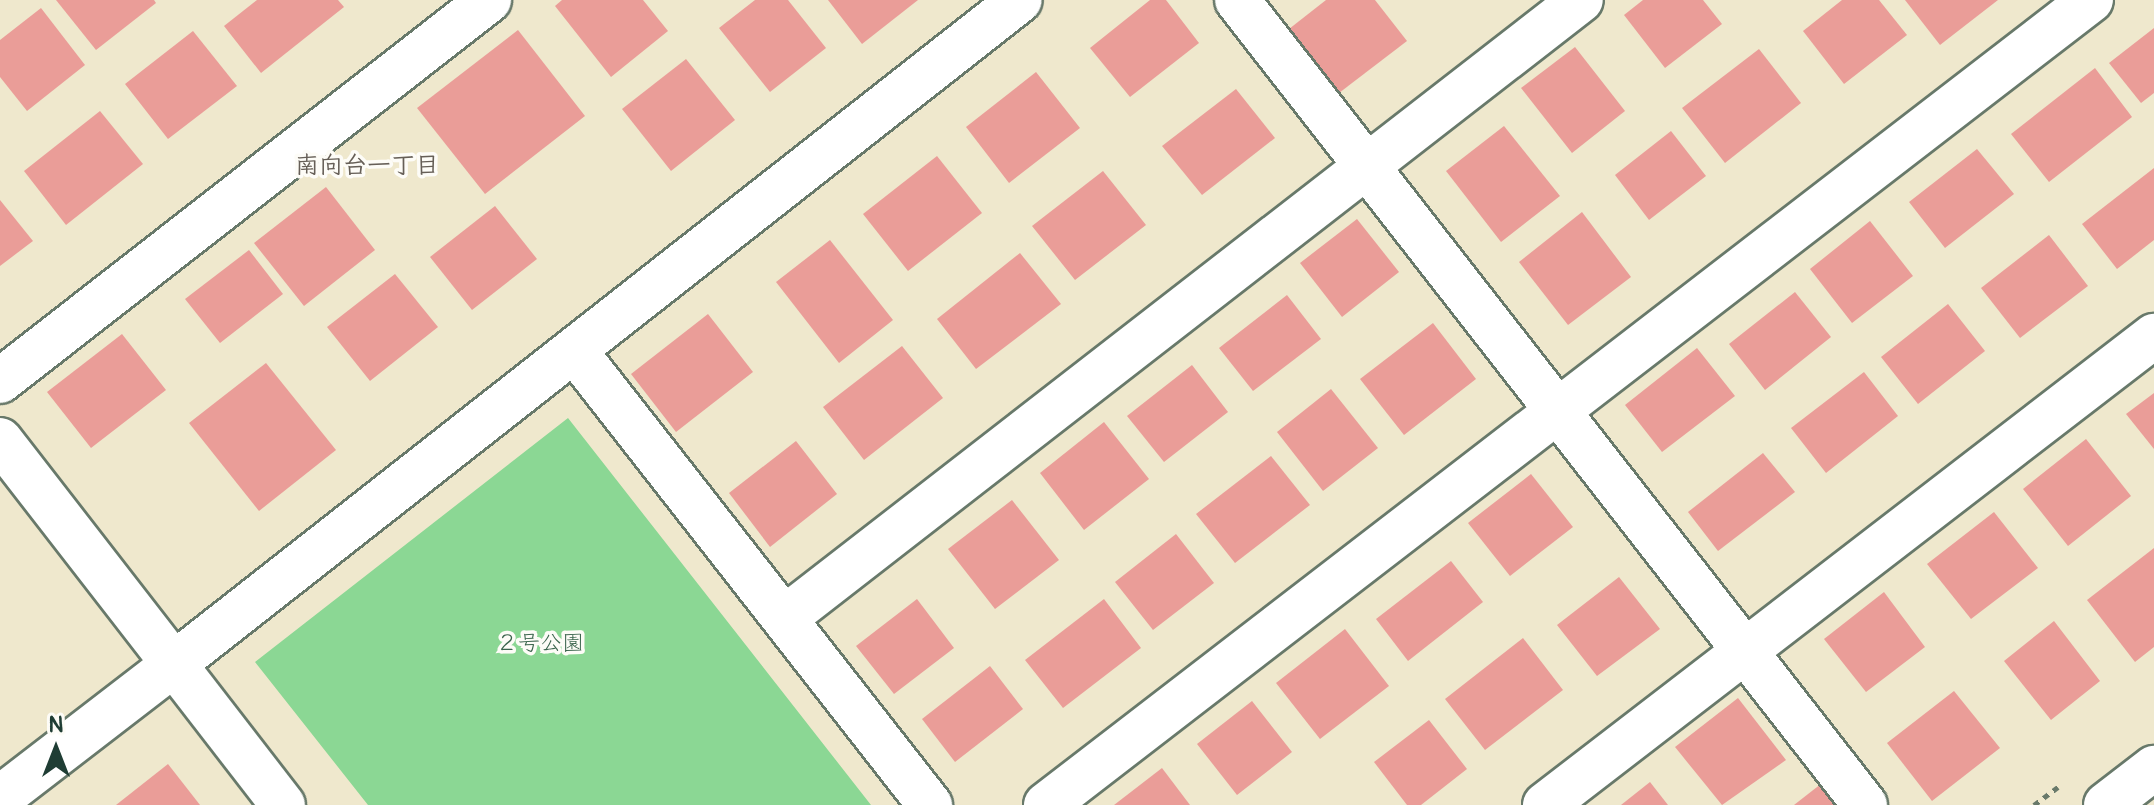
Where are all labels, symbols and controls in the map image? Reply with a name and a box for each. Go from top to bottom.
district label: 南向台一丁目 [295,152,439,180]
park label: ２号公園 [496,631,584,657]
north arrow [16,709,96,789]
text: N [49,711,63,739]

